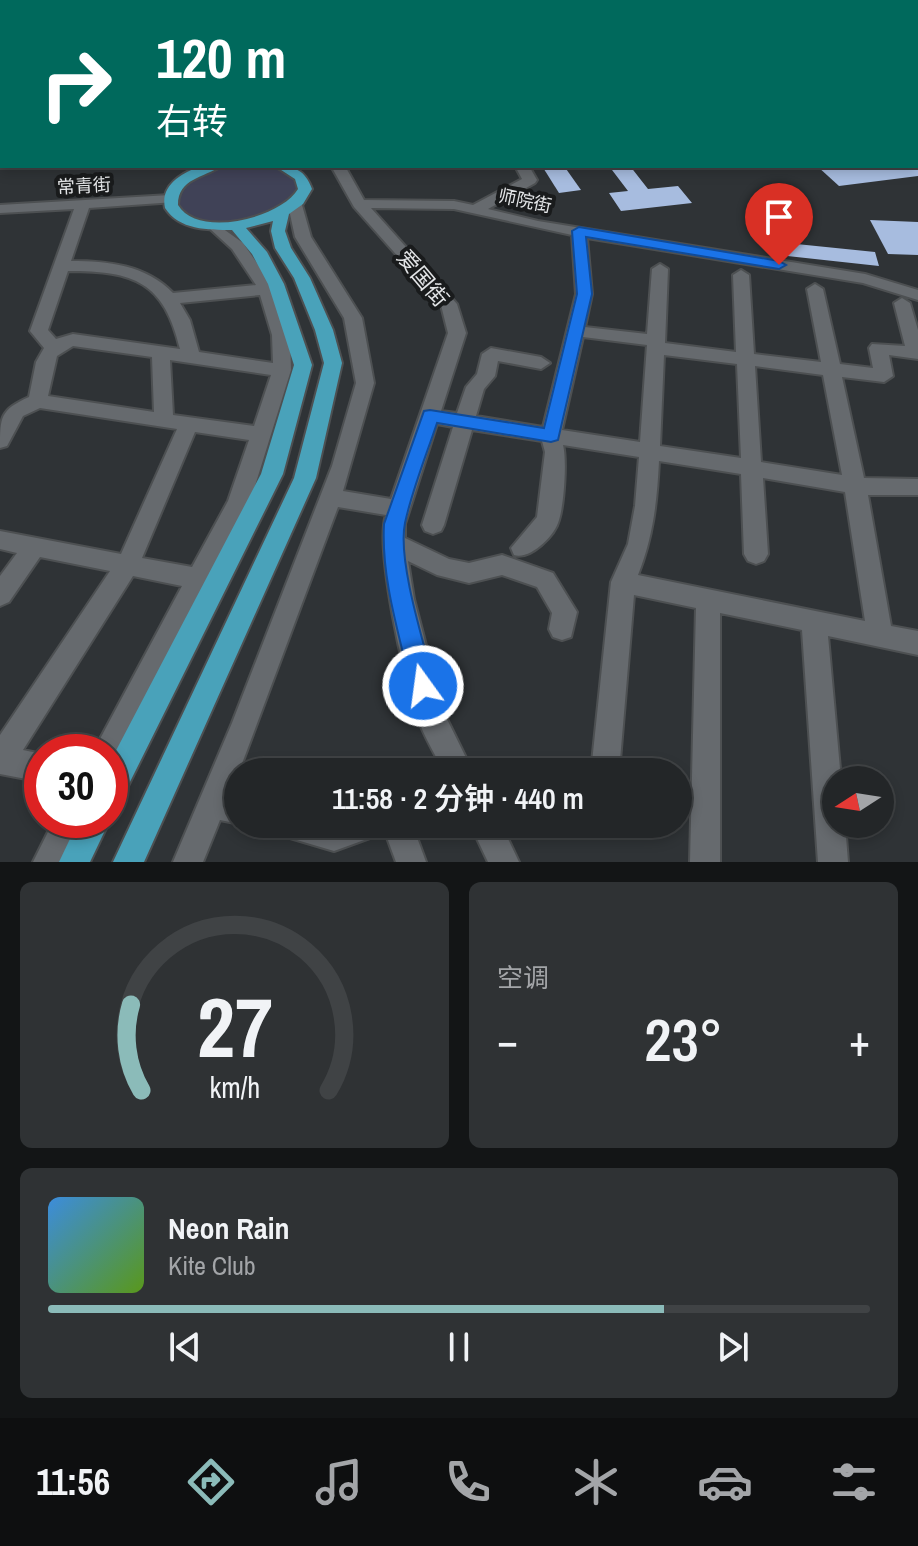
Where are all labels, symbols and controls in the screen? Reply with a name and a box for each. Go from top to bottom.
text: 120 m [156,20,286,95]
icon: right [24,32,128,136]
text: 右转 [156,97,228,145]
street label: 常青街 [56,172,112,199]
street label: 师院街 [496,183,554,218]
pin [745,183,813,265]
icon: arrive [757,195,801,239]
street label: 爱国街 [390,243,456,313]
position arrow [381,644,465,728]
speed limit sign: 30 [24,734,128,838]
north arrow [822,766,894,838]
map controls [822,766,894,838]
text: 11:58 · 2 分钟 · 440 m [332,778,584,818]
text: 空调 [497,960,549,995]
text: 27 [197,971,272,1083]
text: 23° [644,999,723,1080]
text: − [497,1010,518,1070]
text: + [849,1010,870,1070]
text: km/h [209,1068,260,1107]
text: Neon Rain [168,1208,290,1248]
text: Kite Club [168,1248,256,1283]
icon: previous [163,1325,207,1369]
icon: pause [437,1325,481,1369]
icon: next [711,1325,755,1369]
icon: directions [183,1454,239,1510]
icon: music [311,1454,367,1510]
icon: phone [440,1454,496,1510]
icon: climate [568,1454,624,1510]
icon: car [697,1454,753,1510]
icon: filters [826,1454,882,1510]
text: 11:56 [36,1458,110,1506]

